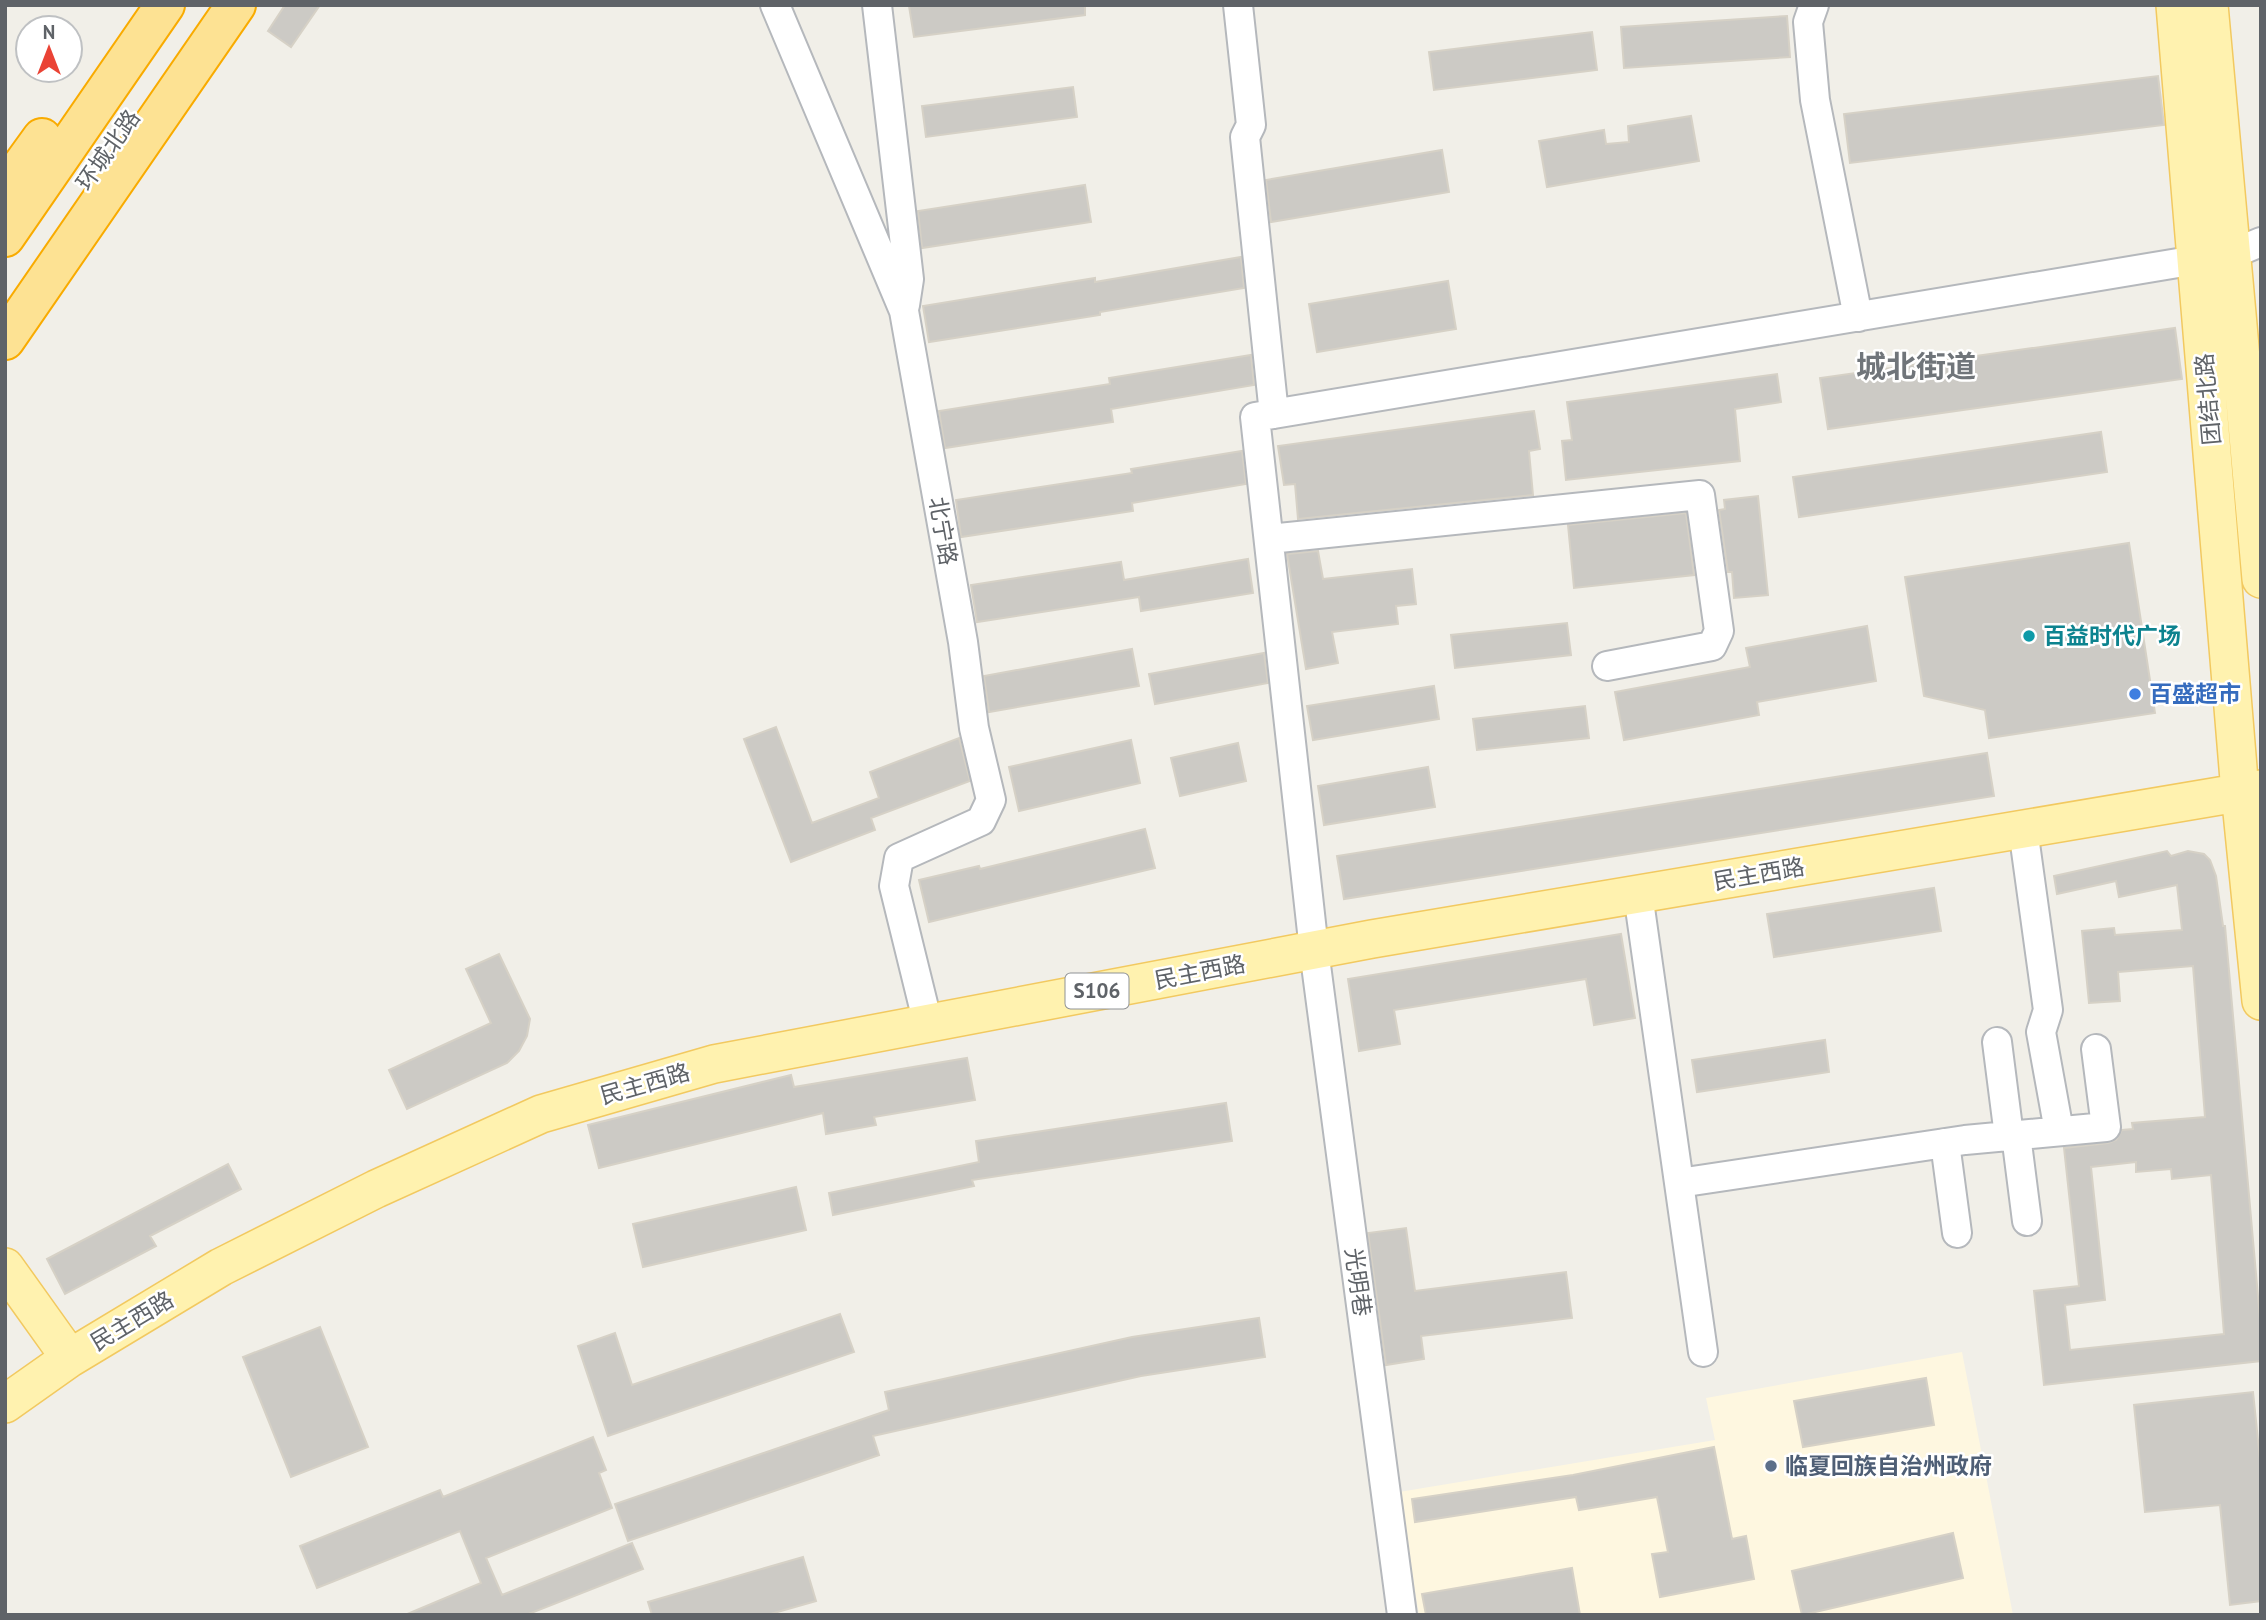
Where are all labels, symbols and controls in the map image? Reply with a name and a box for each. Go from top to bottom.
north arrow [14,14,84,84]
text: N [43,20,55,44]
street label: 环城北路 [69,104,146,196]
district label: 城北街道 [1856,346,1976,385]
street label: 团结北路 [2189,352,2226,446]
street label: 北宁路 [923,494,964,567]
place label: 百益时代广场 [2043,621,2181,650]
marker: 百益时代广场 [2021,628,2037,644]
place label: 百盛超市 [2149,679,2241,708]
marker: 百盛超市 [2127,686,2143,702]
street label: 民主西路 [1711,851,1807,896]
street label: 民主西路 [1152,948,1248,995]
road number: S106 [1066,974,1128,1009]
street label: 民主西路 [597,1057,693,1110]
street label: 光明巷 [1339,1246,1378,1318]
street label: 民主西路 [85,1284,179,1357]
place label: 临夏回族自治州政府 [1785,1451,1992,1480]
marker: 临夏回族自治州政府 [1763,1458,1779,1474]

